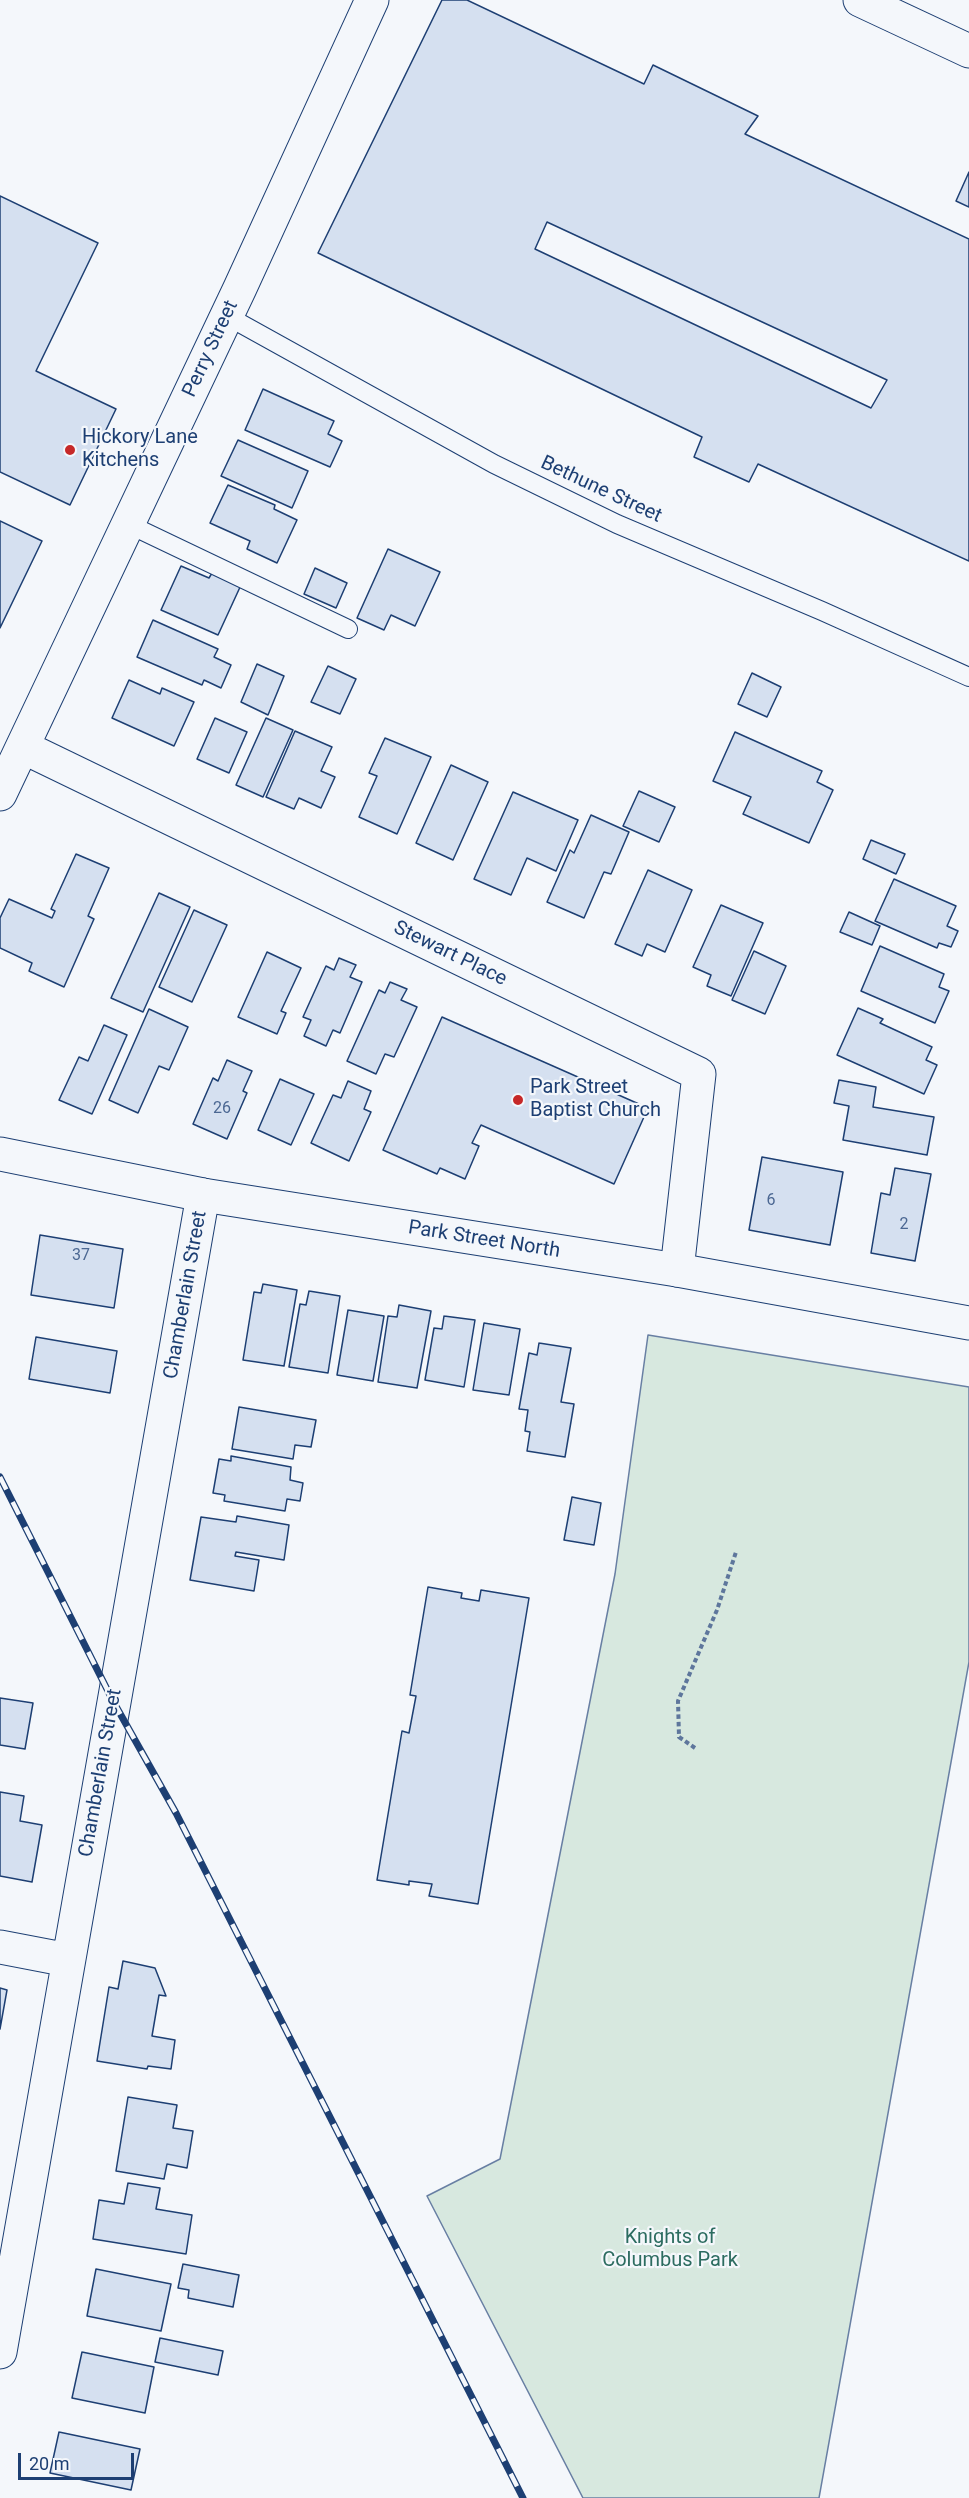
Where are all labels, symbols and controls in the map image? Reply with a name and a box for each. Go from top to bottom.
street label: Perry Street [178,297,244,401]
place label: Hickory Lane Kitchens [82,426,198,473]
marker: Hickory Lane Kitchens [63,443,77,457]
street label: Bethune Street [537,451,665,529]
street label: Stewart Place [389,916,511,992]
place label: Park Street Baptist Church [530,1076,661,1123]
marker: Park Street Baptist Church [511,1093,525,1107]
house number: 26 [213,1099,231,1119]
house number: 6 [767,1191,775,1211]
street label: Chamberlain Street [159,1209,213,1381]
house number: 2 [900,1215,908,1235]
street label: Park Street North [406,1216,562,1264]
house number: 37 [72,1246,90,1266]
street label: Chamberlain Street [74,1687,128,1859]
park label: Knights of Columbus Park [602,2226,738,2273]
scale bar [21,2441,136,2479]
text: 20 m [29,2453,69,2474]

